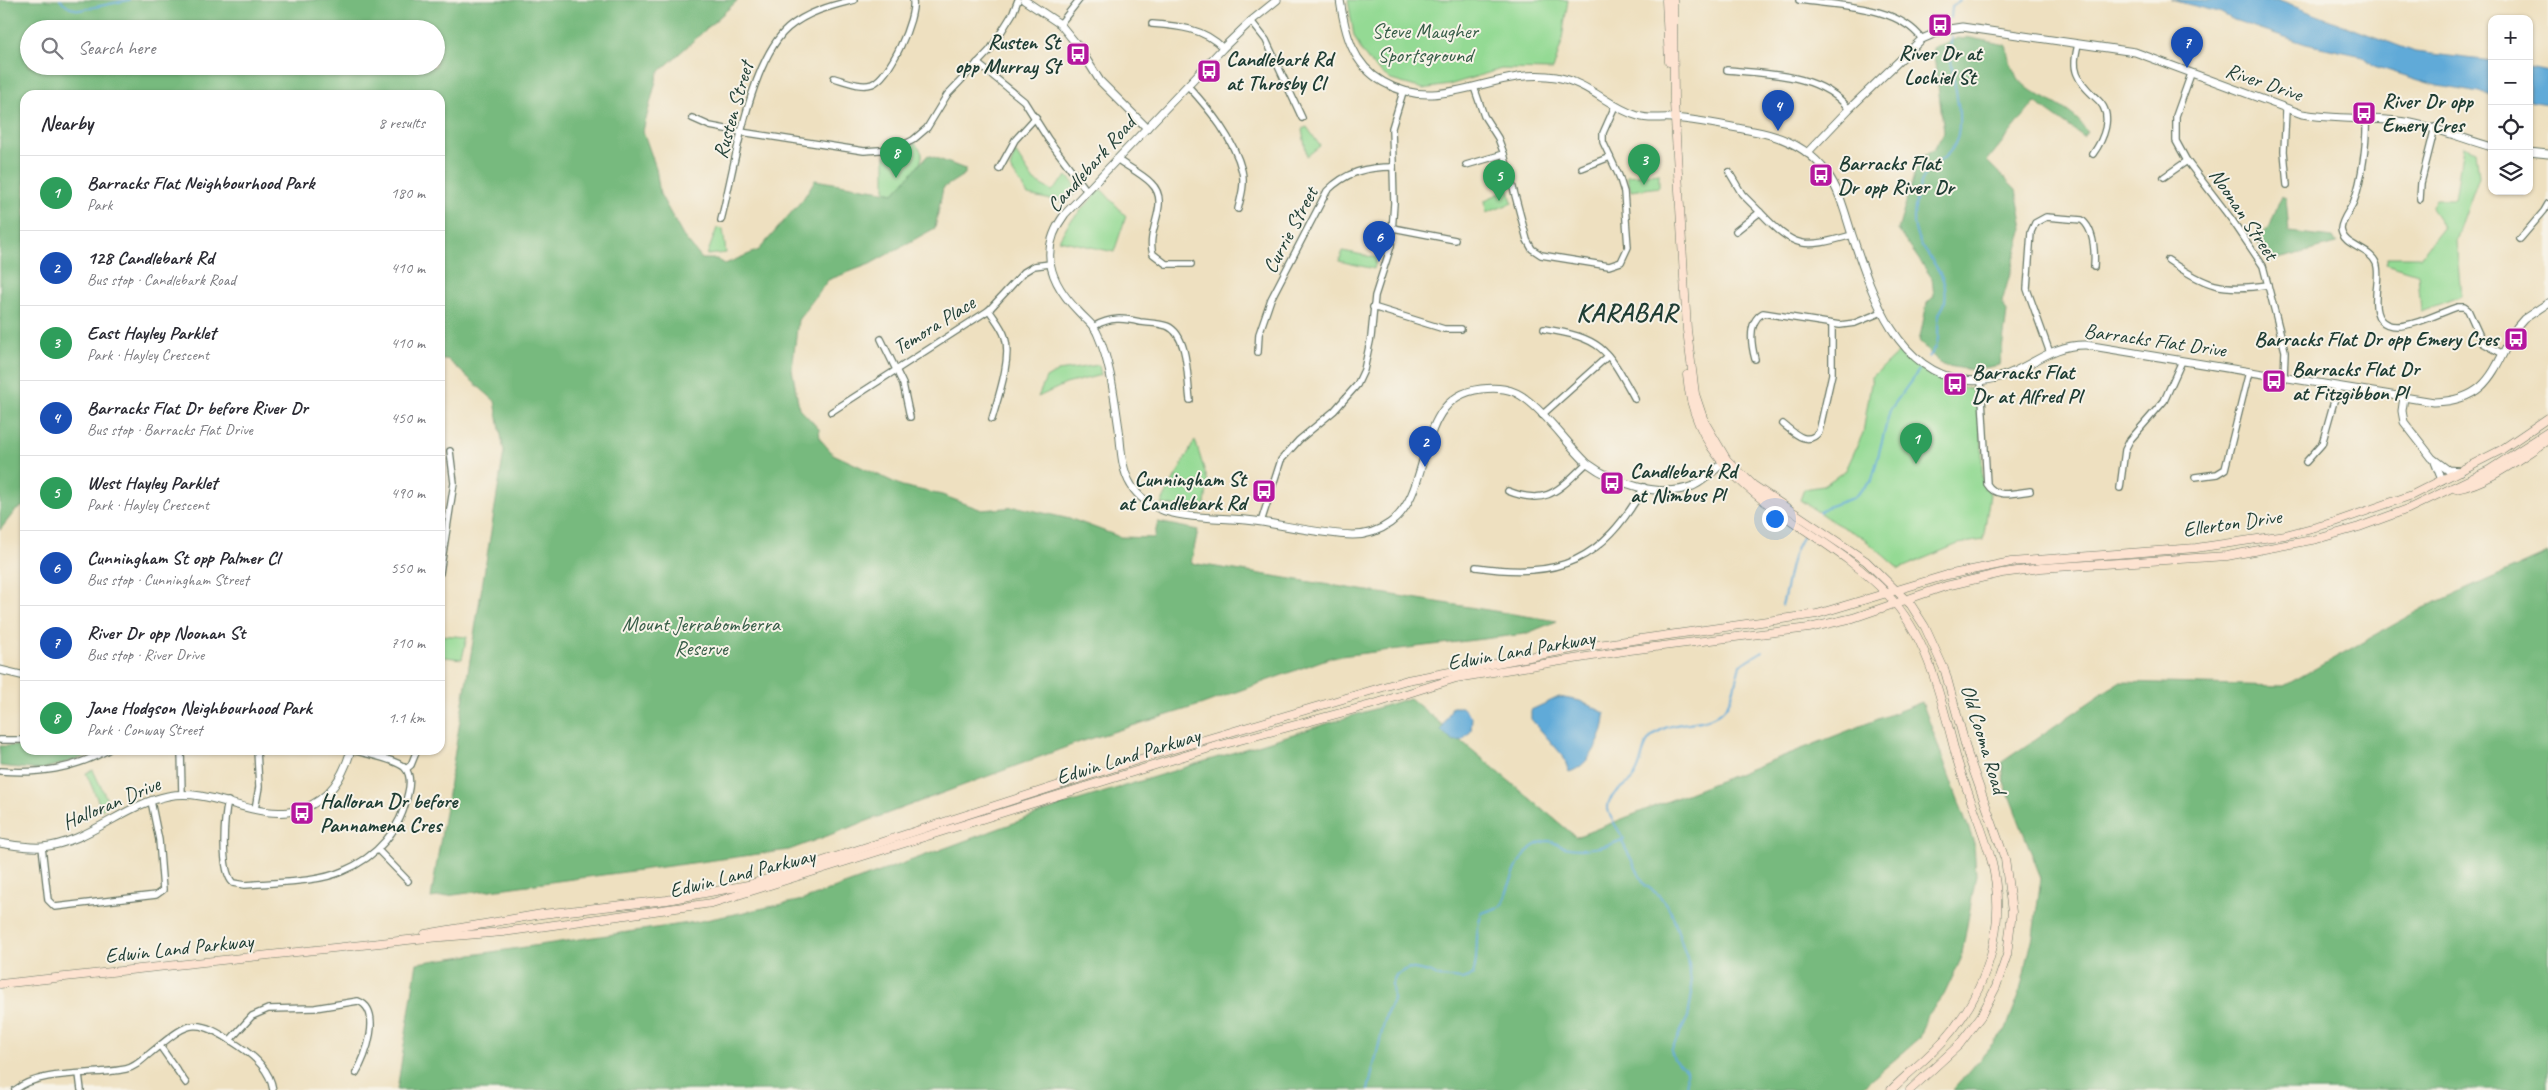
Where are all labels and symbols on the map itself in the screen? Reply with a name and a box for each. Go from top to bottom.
bus stop icon: River Dr at Lochiel St [1927,12,1953,38]
park label: Steve Maugher Sportsground [1372,18,1480,68]
pin: 7 [2171,27,2203,68]
place label: Rusten St opp Murray St [955,29,1063,80]
place label: River Dr at Lochiel St [1898,40,1984,90]
bus stop icon: Rusten St opp Murray St [1065,41,1091,67]
place label: Candlebark Rd at Throsby Cl [1226,46,1336,96]
street label: Rusten Street [707,56,760,161]
street label: River Drive [2222,57,2308,108]
bus stop icon: Candlebark Rd at Throsby Cl [1196,58,1222,84]
place label: River Dr opp Emery Cres [2382,88,2475,138]
pin: 4 [1762,90,1794,131]
bus stop icon: River Dr opp Emery Cres [2351,100,2377,126]
street label: Candlebark Road [1041,108,1143,217]
pin: 8 [880,137,912,178]
pin: 3 [1628,144,1660,185]
place label: Barracks Flat Dr opp River Dr [1838,150,1956,200]
pin: 5 [1483,160,1515,201]
bus stop icon: Barracks Flat Dr opp River Dr [1808,162,1834,188]
street label: Noonan Street [2204,163,2285,267]
street label: Currie Street [1257,181,1324,277]
pin: 6 [1363,221,1395,262]
street label: Temora Place [888,289,981,360]
district label: KARABAR [1576,296,1681,329]
street label: Barracks Flat Drive [2082,317,2229,363]
place label: Barracks Flat Dr opp Emery Cres [2254,326,2501,352]
bus stop icon: Barracks Flat Dr opp Emery Cres [2503,326,2529,352]
place label: Barracks Flat Dr at Fitzgibbon Pl [2292,356,2422,406]
place label: Barracks Flat Dr at Alfred Pl [1972,359,2085,409]
bus stop icon: Barracks Flat Dr at Fitzgibbon Pl [2261,368,2287,394]
bus stop icon: Barracks Flat Dr at Alfred Pl [1942,371,1968,397]
pin: 1 [1900,423,1932,464]
pin: 2 [1409,426,1441,467]
place label: Candlebark Rd at Nimbus Pl [1630,458,1740,508]
place label: Cunningham St at Candlebark Rd [1118,466,1250,516]
bus stop icon: Candlebark Rd at Nimbus Pl [1599,470,1625,496]
bus stop icon: Cunningham St at Candlebark Rd [1251,478,1277,504]
street label: Ellerton Drive [2181,503,2285,543]
your location [1762,506,1788,532]
park label: Mount Jerrabomberra Reserve [622,611,782,661]
street label: Edwin Land Parkway [1446,624,1598,676]
street label: Old Cooma Road [1955,681,2014,800]
street label: Edwin Land Parkway [1053,721,1205,790]
street label: Halloran Drive [58,770,165,835]
place label: Halloran Dr before Pannamena Cres [320,788,459,838]
bus stop icon: Halloran Dr before Pannamena Cres [289,800,315,826]
street label: Edwin Land Parkway [667,842,819,904]
street label: Edwin Land Parkway [104,927,256,969]

